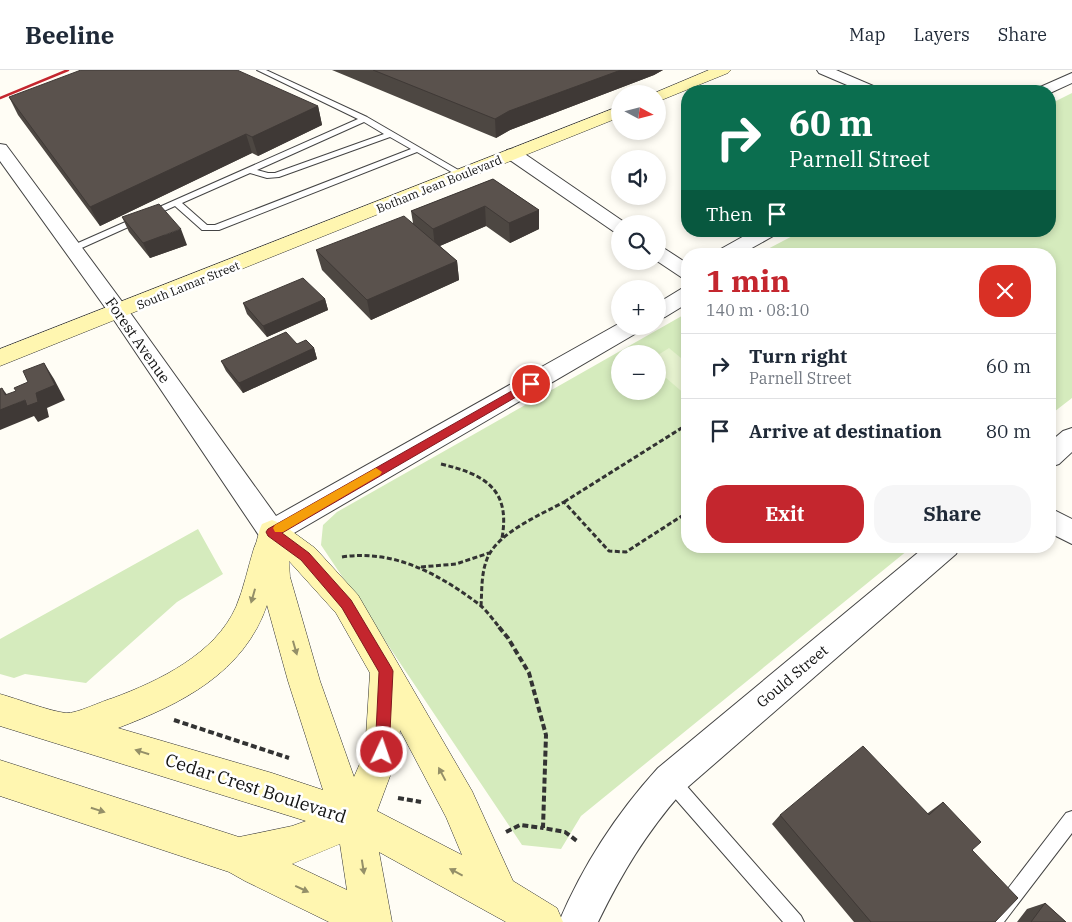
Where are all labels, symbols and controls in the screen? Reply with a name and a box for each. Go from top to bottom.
text: Beeline [25,19,114,51]
text: Map [849,23,886,46]
text: Layers [914,23,970,46]
text: Share [998,23,1047,46]
north arrow [611,85,666,140]
map controls [611,85,666,400]
text: 60 m [789,100,873,146]
icon: right [706,105,771,170]
text: Parnell Street [789,144,930,173]
button: sound [611,150,666,205]
street label: Botham Jean Boulevard [374,152,504,216]
icon: arrive [763,200,791,228]
text: Then [706,202,753,226]
button: search [611,215,666,270]
street label: South Lamar Street [135,258,241,312]
text: 1 min [706,261,790,300]
button: close [979,265,1031,317]
button: + [611,280,666,335]
street label: Forest Avenue [101,293,175,387]
text: 140 m · 08:10 [706,300,809,320]
text: Turn right [749,344,847,368]
button: − [611,345,666,400]
icon: right [706,352,734,380]
text: 60 m [986,354,1031,378]
pin [510,363,552,405]
text: Parnell Street [749,368,852,388]
icon: arrive [517,370,545,398]
icon: arrive [706,417,734,445]
text: Arrive at destination [749,419,942,443]
text: 80 m [986,419,1031,443]
button: Exit [706,485,864,543]
button: Share [874,485,1031,543]
one-way arrow [249,588,257,603]
one-way arrow [291,641,299,656]
street label: Gould Street [752,641,832,711]
position arrow [355,725,407,777]
one-way arrow [134,748,149,756]
street label: Cedar Crest Boulevard [163,748,349,828]
one-way arrow [438,766,446,781]
one-way arrow [90,806,105,814]
one-way arrow [359,860,367,876]
one-way arrow [449,868,463,876]
one-way arrow [295,885,309,893]

